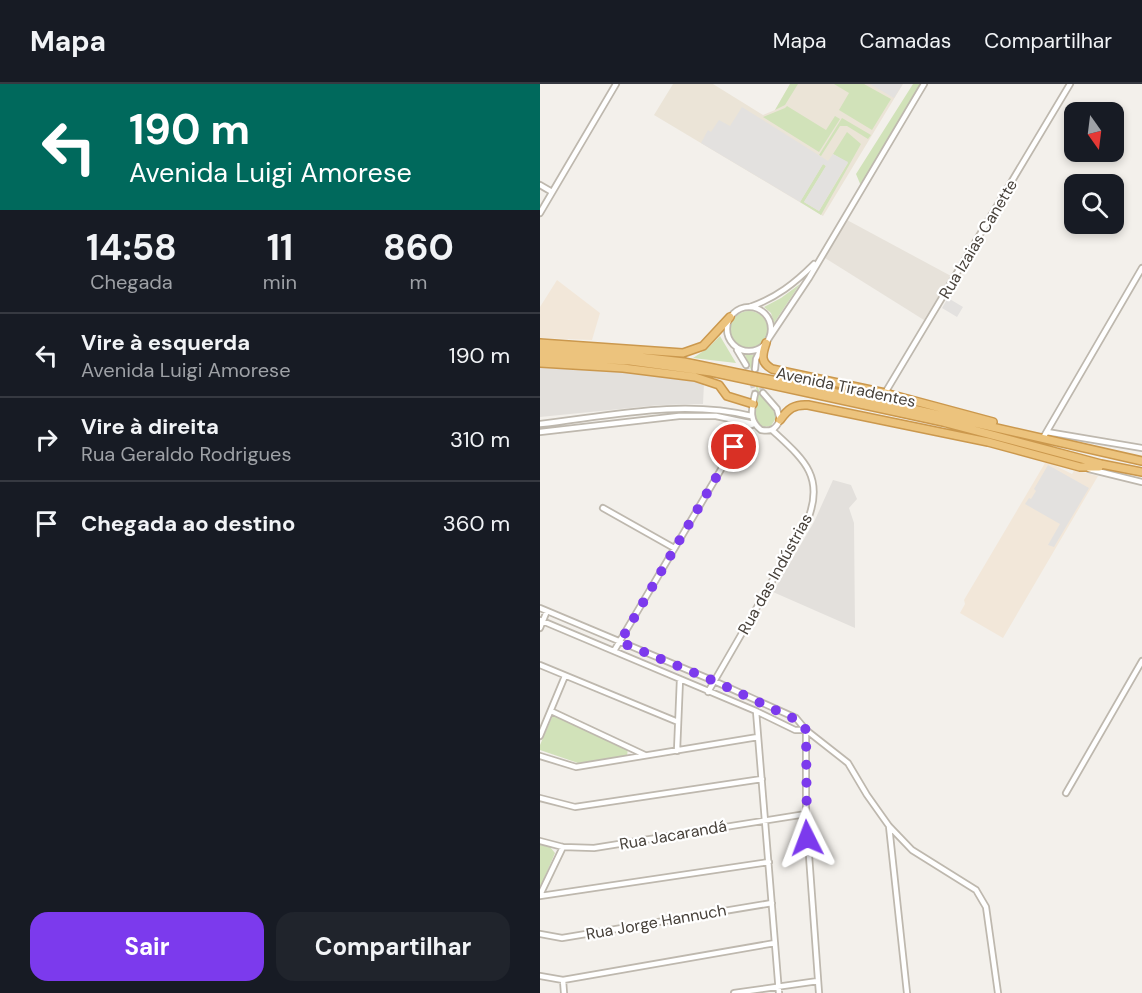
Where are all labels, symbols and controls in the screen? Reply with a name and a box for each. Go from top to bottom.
text: Mapa [30,23,106,60]
text: Mapa [773,27,826,55]
text: Camadas [859,27,951,55]
text: Compartilhar [984,27,1112,55]
text: 190 m [129,102,250,157]
north arrow [1064,102,1124,162]
map controls [1064,102,1124,234]
icon: left [30,108,108,186]
text: Avenida Luigi Amorese [129,155,412,190]
button: search [1064,174,1124,234]
street label: Rua Izaias Canette [934,175,1022,303]
text: 14:58 [86,224,177,271]
text: 11 [267,224,293,271]
text: 860 [383,224,454,271]
text: Chegada [90,269,173,295]
text: min [263,269,297,295]
text: m [410,269,427,295]
text: Vire à esquerda [81,328,250,357]
icon: left [30,339,63,372]
text: 190 m [449,341,510,370]
text: Avenida Luigi Amorese [81,357,291,383]
street label: Avenida Tiradentes [774,362,918,412]
text: Vire à direita [81,412,219,441]
pin [708,421,759,472]
icon: right [30,423,63,456]
text: 310 m [450,425,510,454]
icon: arrive [717,430,750,463]
text: Rua Geraldo Rodrigues [81,441,291,467]
icon: arrive [30,507,63,540]
text: Chegada ao destino [81,509,295,538]
text: 360 m [443,509,510,538]
street label: Rua das Indústrias [733,510,817,638]
position arrow [775,806,839,870]
street label: Rua Jacarandá [618,815,728,855]
street label: Rua Jorge Hannuch [584,899,728,945]
button: Sair [30,912,264,981]
button: Compartilhar [276,912,510,981]

